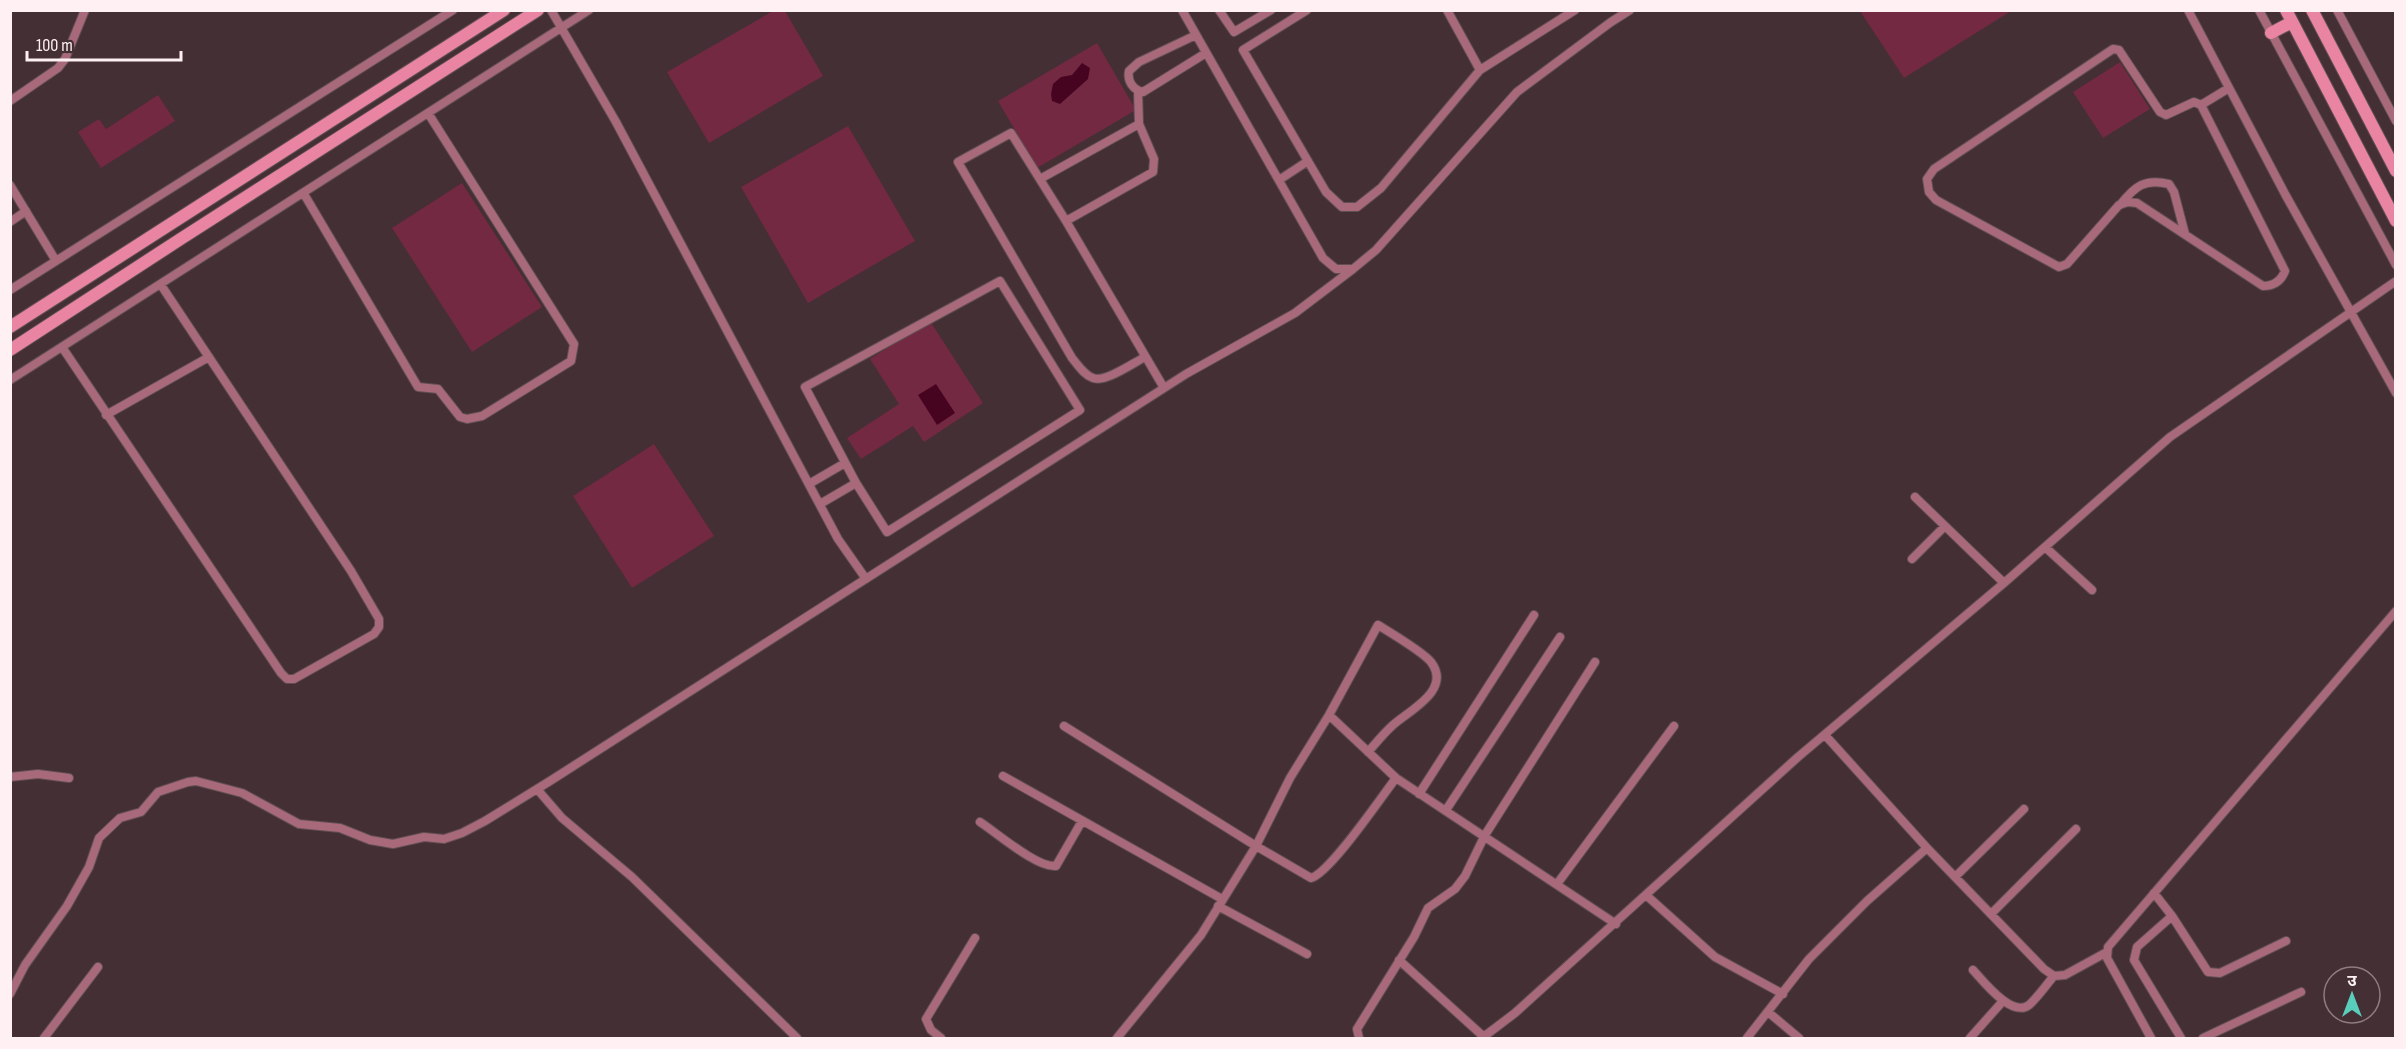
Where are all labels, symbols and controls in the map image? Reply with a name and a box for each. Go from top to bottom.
scale bar [27,24,182,62]
text: 100 m [36,35,73,56]
north arrow [2322,965,2382,1025]
text: उ [2347,972,2357,991]

